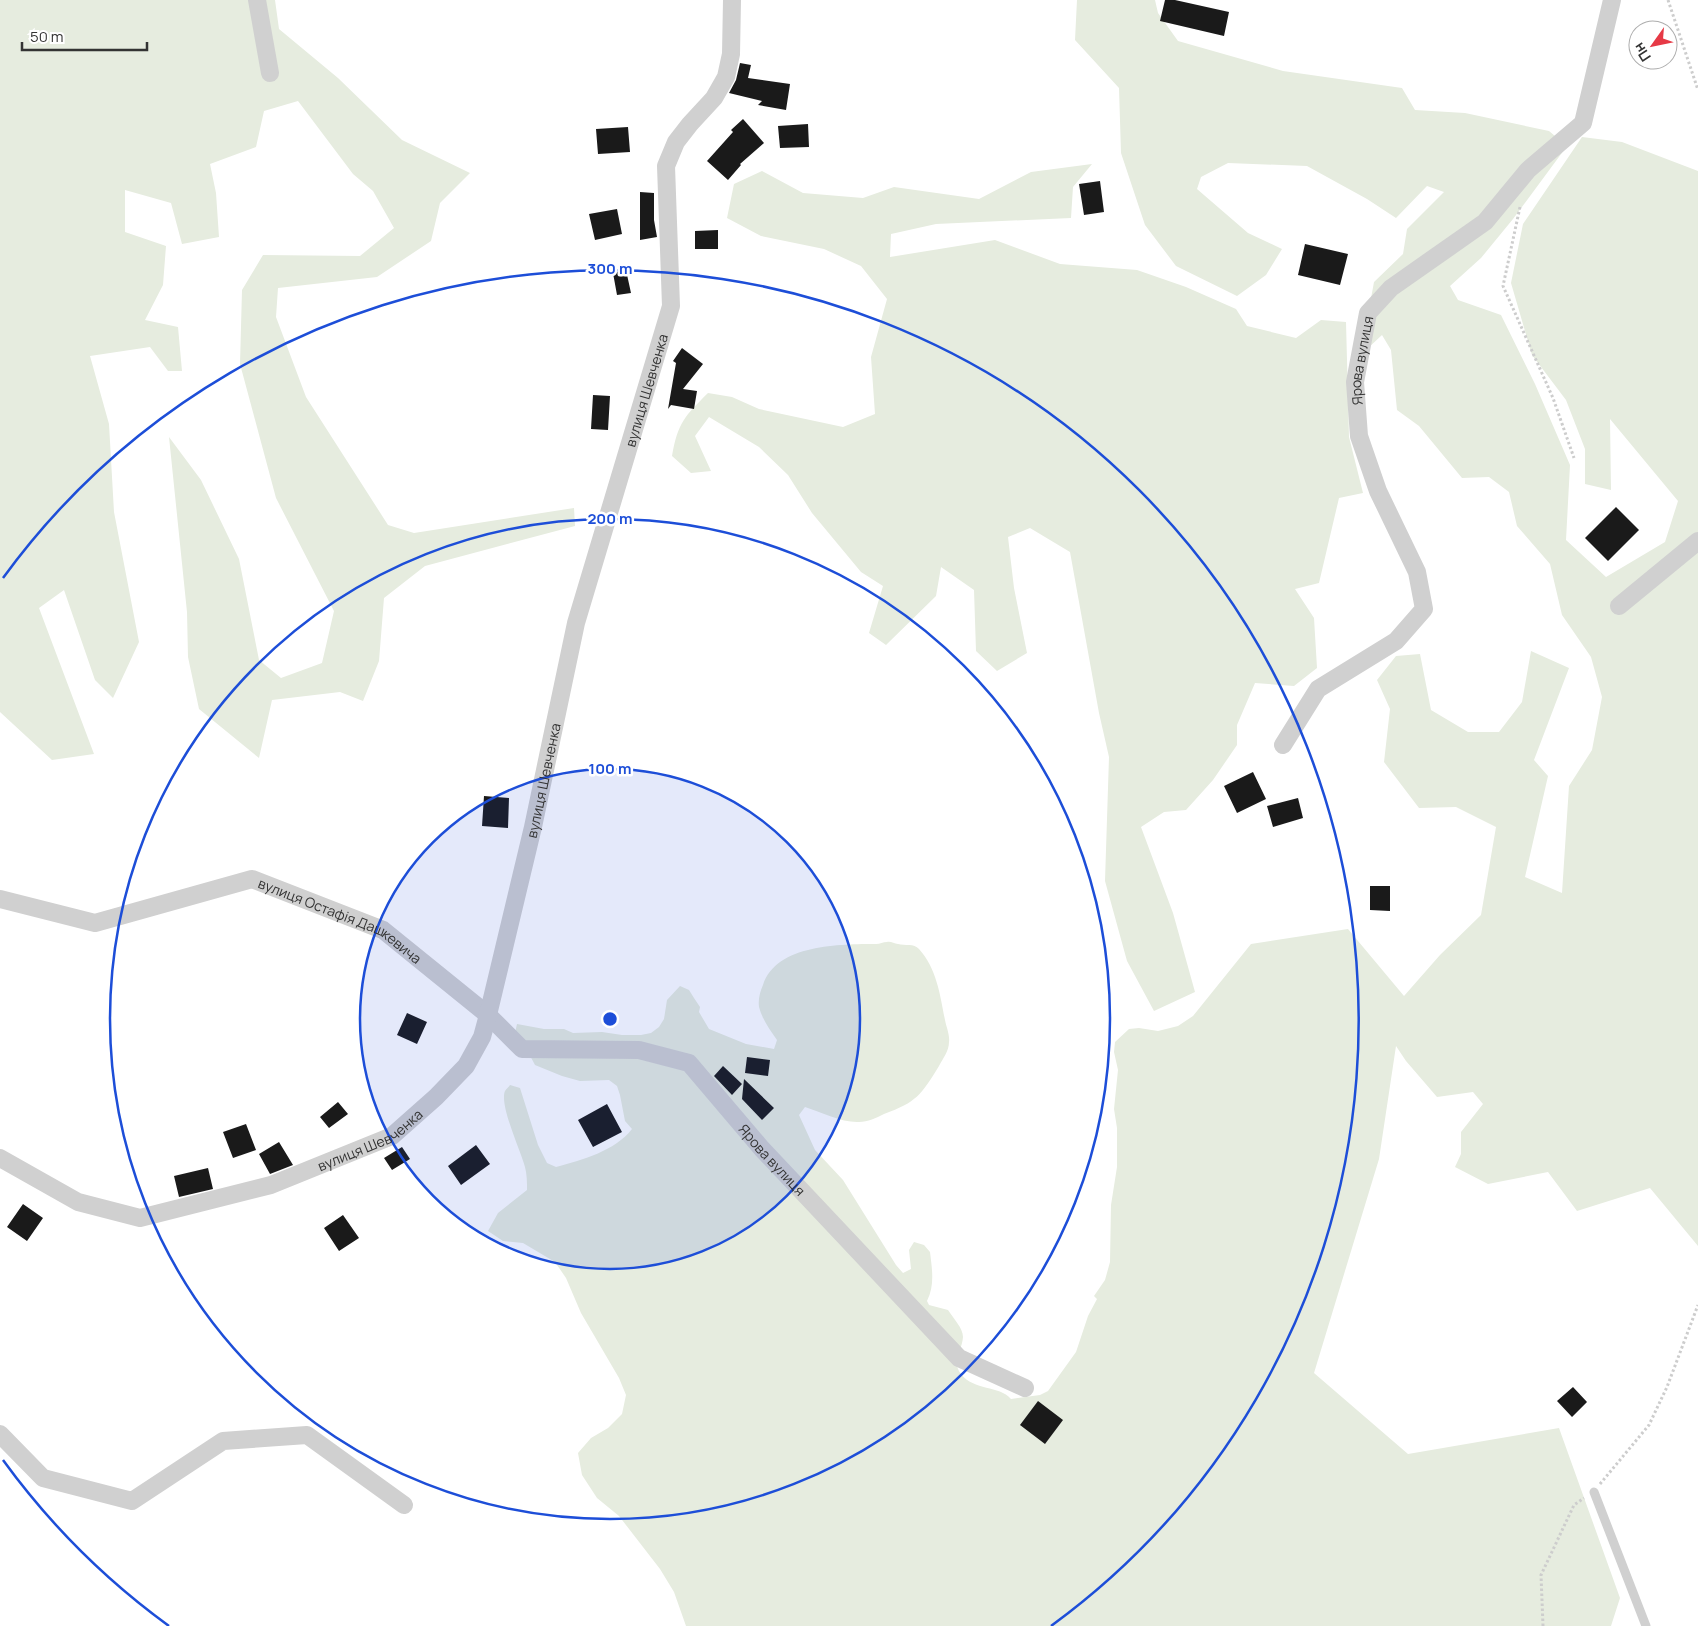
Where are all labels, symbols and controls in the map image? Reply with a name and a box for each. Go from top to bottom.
scale bar [22,20,148,52]
north arrow [1628,20,1678,70]
text: 50 m [30,26,64,47]
text: Пн [1629,39,1655,65]
text: 300 m [588,258,632,279]
street label: Ярова вулиця [1345,314,1377,406]
street label: вулиця Шевченка [620,331,672,449]
text: 200 m [587,508,633,529]
street label: вулиця Шевченка [521,721,564,840]
text: 100 m [589,758,631,779]
street label: вулиця Остафія Дашкевича [256,873,426,967]
centre of rings [601,1010,619,1028]
street label: вулиця Шевченка [315,1104,426,1175]
street label: Ярова вулиця [735,1120,810,1199]

